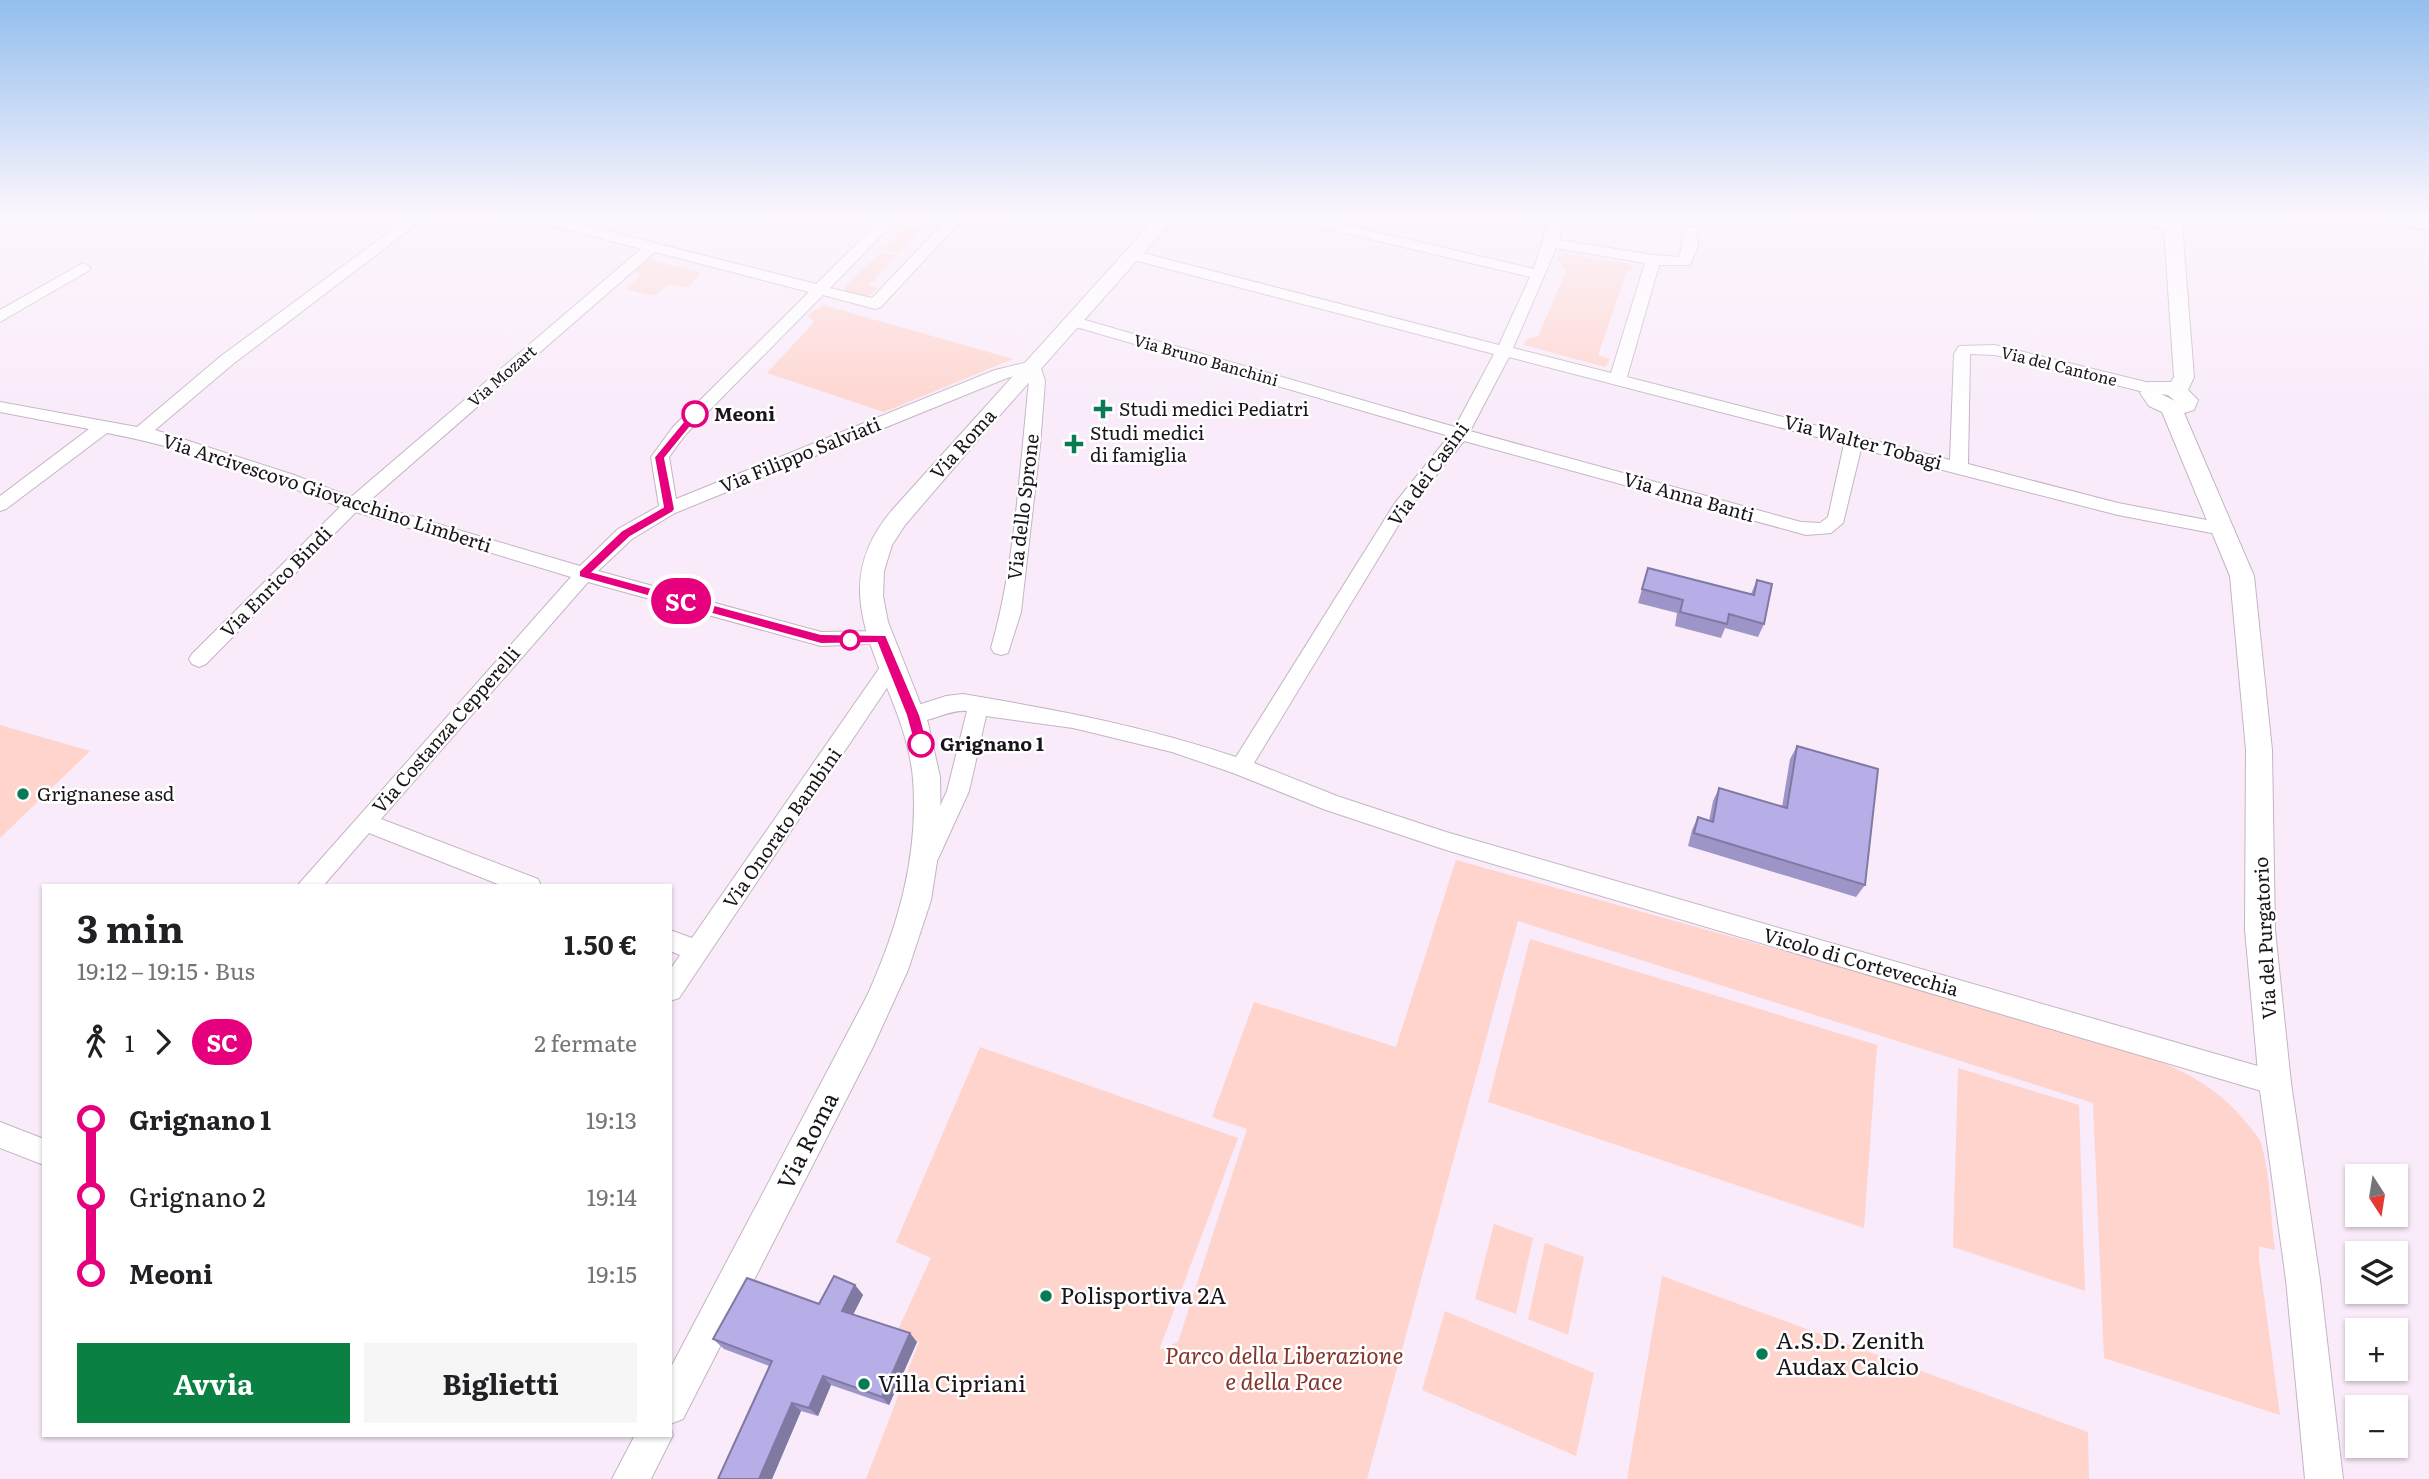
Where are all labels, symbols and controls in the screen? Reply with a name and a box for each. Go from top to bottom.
street label: Via Bruno Banchini [1131,327,1281,391]
street label: Via Mozart [462,338,541,412]
street label: Via del Cantone [1999,339,2120,391]
place label: Studi medici Pediatri [1119,394,1309,422]
place label: Meoni [714,399,775,427]
marker: Studi medici Pediatri [1093,399,1113,419]
marker: Meoni [682,401,708,427]
street label: Via Roma [923,401,1002,485]
street label: Via Walter Tobagi [1781,406,1946,476]
street label: Via Filippo Salviati [715,409,884,499]
street label: Via dei Casini [1380,416,1475,531]
place label: Studi medici di famiglia [1090,418,1204,468]
street label: Via Arcivescovo Giovacchino Limberti [159,425,496,559]
street label: Via dello Sprone [999,432,1045,582]
marker: Studi medici di famiglia [1064,434,1084,454]
street label: Via Anna Banti [1620,464,1758,528]
street label: Via Enrico Bindi [213,519,337,643]
line badge: SC [650,578,712,624]
text: SC [665,583,697,618]
unlabelled marker [840,630,860,650]
street label: Via Costanza Cepperelli [365,640,526,819]
place label: Grignano 1 [940,729,1044,757]
marker: Grignano 1 [908,731,934,757]
street label: Via Onorato Bambini [715,741,847,913]
place label: Grignanese asd [37,779,175,807]
marker: Grignanese asd [15,786,31,802]
street label: Via del Purgatorio [2246,856,2282,1020]
text: 3 min [77,898,184,955]
street label: Vicolo di Cortevecchia [1760,920,1963,1003]
text: 1.50 € [564,924,637,963]
text: 19:12 – 19:15 · Bus [77,953,255,987]
icon: walk [77,1023,115,1061]
icon: forward [144,1023,182,1061]
text: SC [206,1024,238,1059]
text: 1 [125,1025,134,1059]
text: 2 fermate [534,1025,637,1059]
street label: Via Roma [767,1085,846,1195]
text: Grignano 1 [129,1099,271,1138]
text: 19:13 [586,1102,637,1136]
north arrow [2345,1164,2408,1227]
map controls [2345,1164,2408,1458]
text: Grignano 2 [129,1176,266,1215]
text: 19:14 [587,1179,637,1213]
button: layers [2345,1241,2408,1304]
text: Meoni [129,1253,213,1292]
text: 19:15 [587,1256,637,1290]
place label: Polisportiva 2A [1060,1277,1226,1311]
marker: Polisportiva 2A [1038,1288,1054,1304]
button: + [2345,1318,2408,1381]
place label: A.S.D. Zenith Audax Calcio [1776,1322,1925,1382]
park label: Parco della Liberazione e della Pace [1165,1337,1403,1397]
button: Avvia [77,1343,350,1423]
button: Biglietti [364,1343,637,1423]
marker: A.S.D. Zenith Audax Calcio [1754,1346,1770,1362]
place label: Villa Cipriani [878,1365,1026,1399]
marker: Villa Cipriani [856,1376,872,1392]
button: − [2345,1395,2408,1458]

